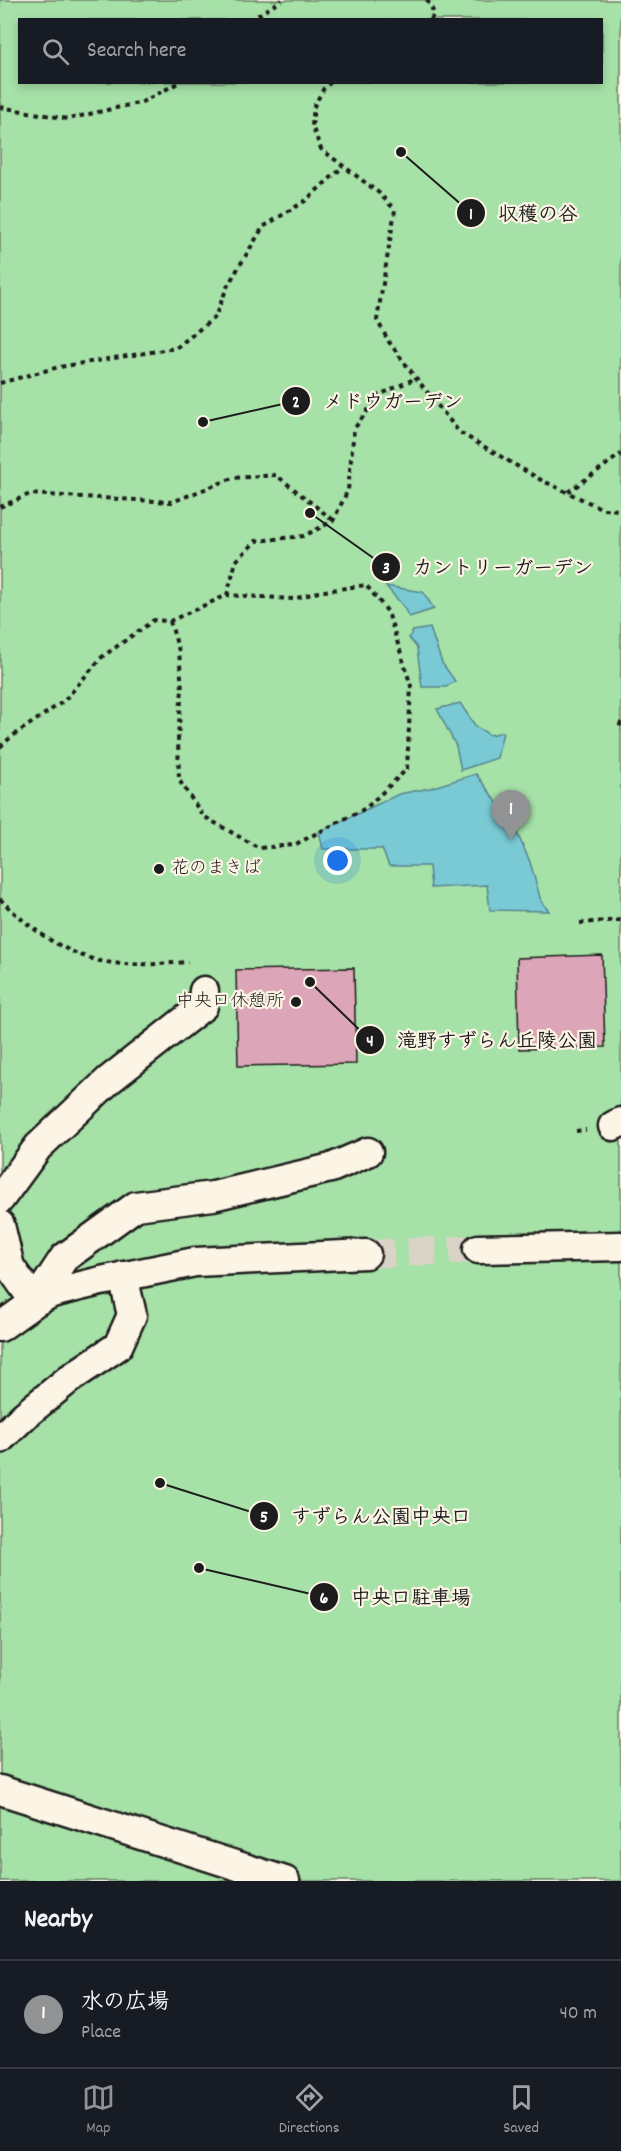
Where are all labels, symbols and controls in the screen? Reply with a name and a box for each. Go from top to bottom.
search box [18,18,603,84]
icon: search [39,35,72,68]
text: Search here [87,36,186,67]
callout: 収穫の谷 [456,194,590,232]
text: 収穫の谷 [498,202,578,230]
text: 1 [469,203,473,228]
callout: メドウガーデン [281,382,475,420]
text: メドウガーデン [323,390,463,418]
text: 2 [292,391,300,416]
callout: カントリーガーデン [371,548,605,586]
text: カントリーガーデン [413,556,593,584]
text: 3 [382,557,390,582]
pin: 1 [492,790,530,840]
your location [323,846,352,875]
place label: 花のまきば [171,857,261,882]
marker: 花のまきば [152,862,166,876]
place label: 中央口休憩所 [176,990,284,1015]
marker: 中央口休憩所 [289,995,303,1009]
callout: 滝野すずらん丘陵公園 [355,1021,609,1059]
text: 滝野すずらん丘陵公園 [397,1029,597,1057]
text: 4 [366,1030,374,1055]
callout: すずらん公園中央口 [249,1497,483,1535]
text: すずらん公園中央口 [291,1505,471,1533]
text: 5 [260,1506,268,1531]
callout: 中央口駐車場 [309,1578,483,1616]
text: 中央口駐車場 [351,1586,471,1614]
text: 6 [320,1587,329,1612]
text: Nearby [24,1902,92,1939]
text: 水の広場 [81,1988,169,2019]
text: 1 [41,2000,46,2028]
text: 40 m [559,2000,597,2028]
text: Place [81,2019,121,2047]
tab: Map [82,2081,115,2140]
tab: Directions [279,2081,339,2140]
tab: Saved [503,2081,539,2140]

